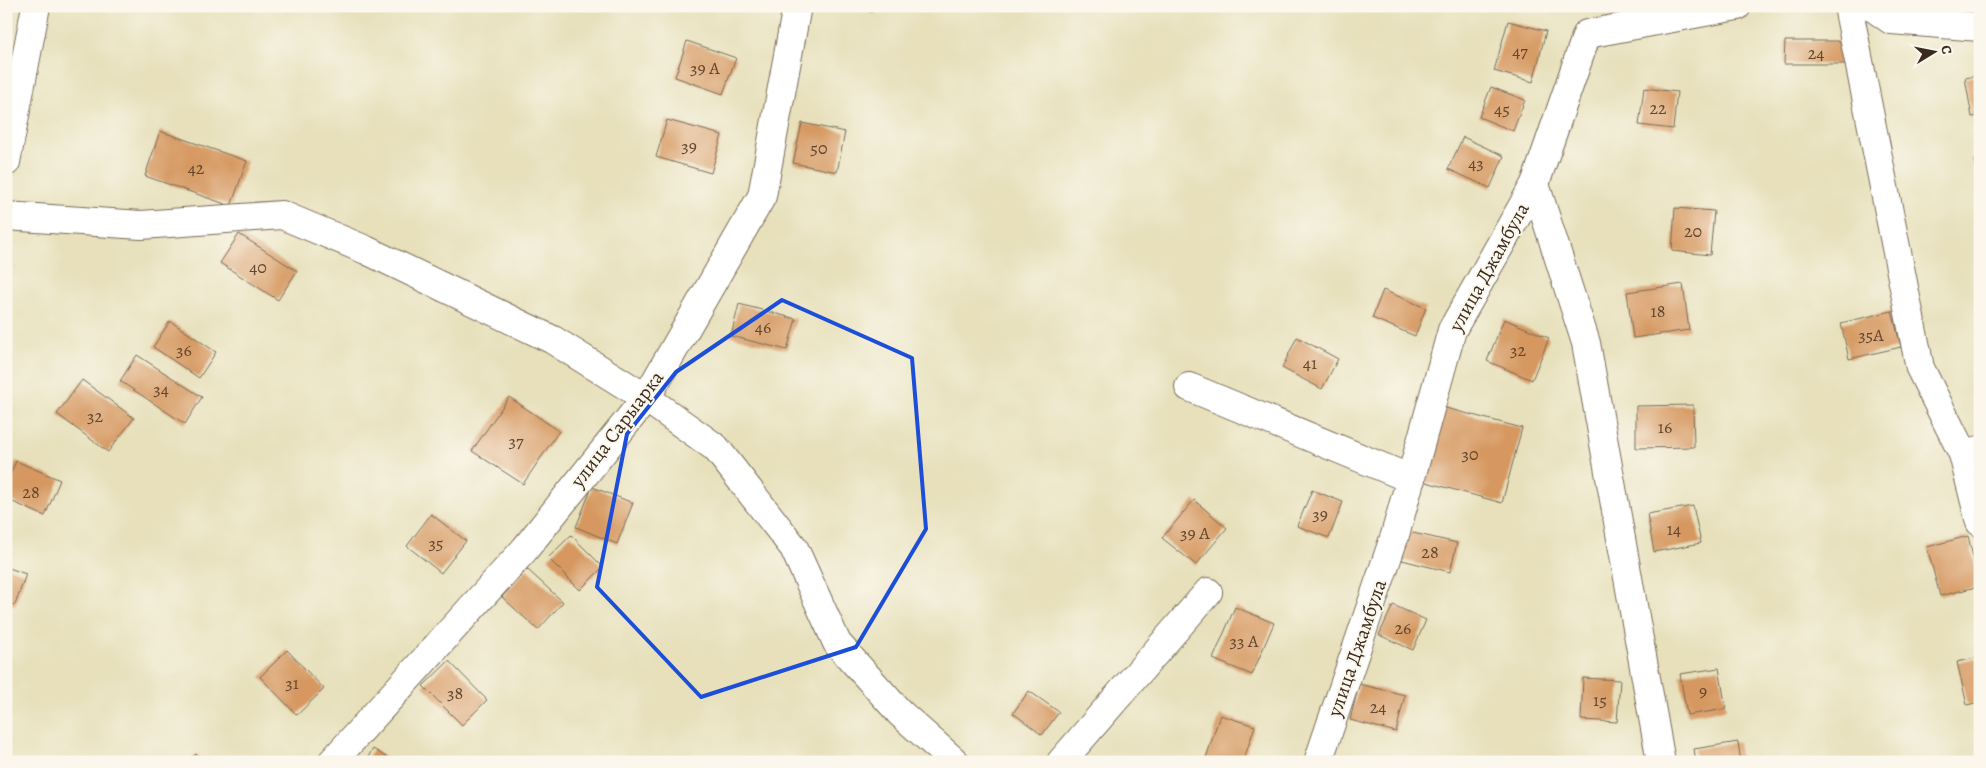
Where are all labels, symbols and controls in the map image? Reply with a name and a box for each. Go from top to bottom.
north arrow [1908,28,1958,78]
house number: 47 [1512,39,1528,63]
house number: 24 [1808,41,1824,65]
text: С [1936,44,1956,56]
house number: 39 А [690,56,720,80]
house number: 22 [1649,96,1667,120]
house number: 45 [1494,97,1510,121]
house number: 39 [681,134,697,158]
house number: 50 [810,136,828,160]
house number: 43 [1468,151,1484,175]
house number: 42 [188,156,205,180]
street label: улица Джамбула [1442,197,1536,337]
house number: 20 [1684,219,1702,243]
house number: 40 [249,255,267,279]
house number: 18 [1651,299,1665,323]
house number: 46 [755,315,771,339]
house number: 35А [1858,323,1884,347]
house number: 36 [176,338,192,362]
house number: 32 [1510,338,1526,362]
house number: 41 [1303,351,1317,375]
street label: улица Сарыарка [564,365,670,494]
house number: 34 [153,377,169,401]
house number: 32 [87,404,103,428]
house number: 16 [1658,415,1672,439]
house number: 37 [508,429,524,453]
house number: 30 [1461,442,1479,466]
house number: 28 [22,480,40,504]
house number: 39 [1312,502,1328,526]
house number: 14 [1667,517,1681,541]
house number: 39 А [1180,521,1210,545]
house number: 35 [428,531,444,555]
house number: 28 [1421,540,1439,564]
street label: улица Джамбула [1321,575,1393,721]
house number: 26 [1395,616,1411,640]
house number: 33 А [1229,629,1259,653]
house number: 31 [285,671,299,695]
house number: 9 [1699,679,1707,703]
house number: 38 [447,681,463,705]
house number: 15 [1593,688,1607,712]
house number: 24 [1370,695,1386,719]

